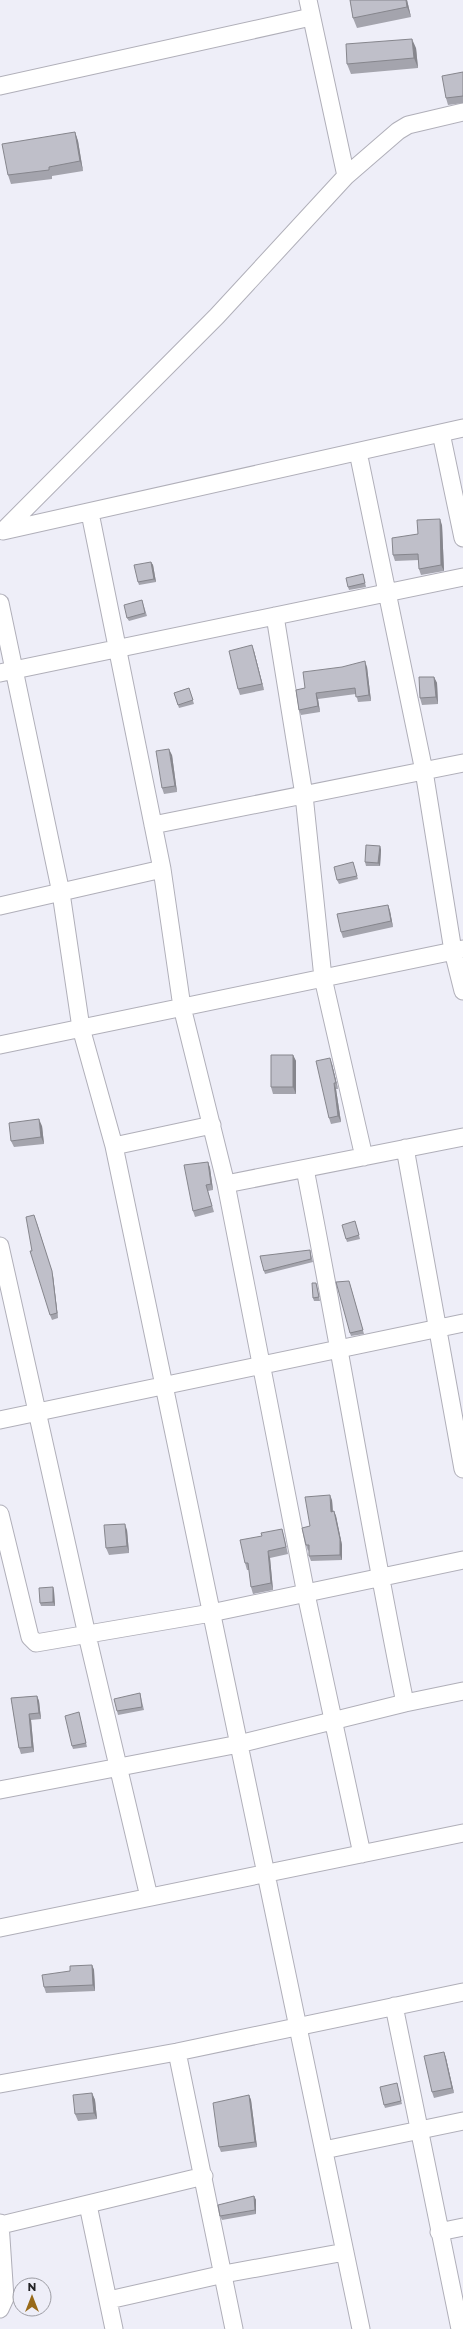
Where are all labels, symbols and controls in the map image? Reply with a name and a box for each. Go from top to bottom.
north arrow [12,2277,52,2317]
text: N [28,2280,36,2294]

